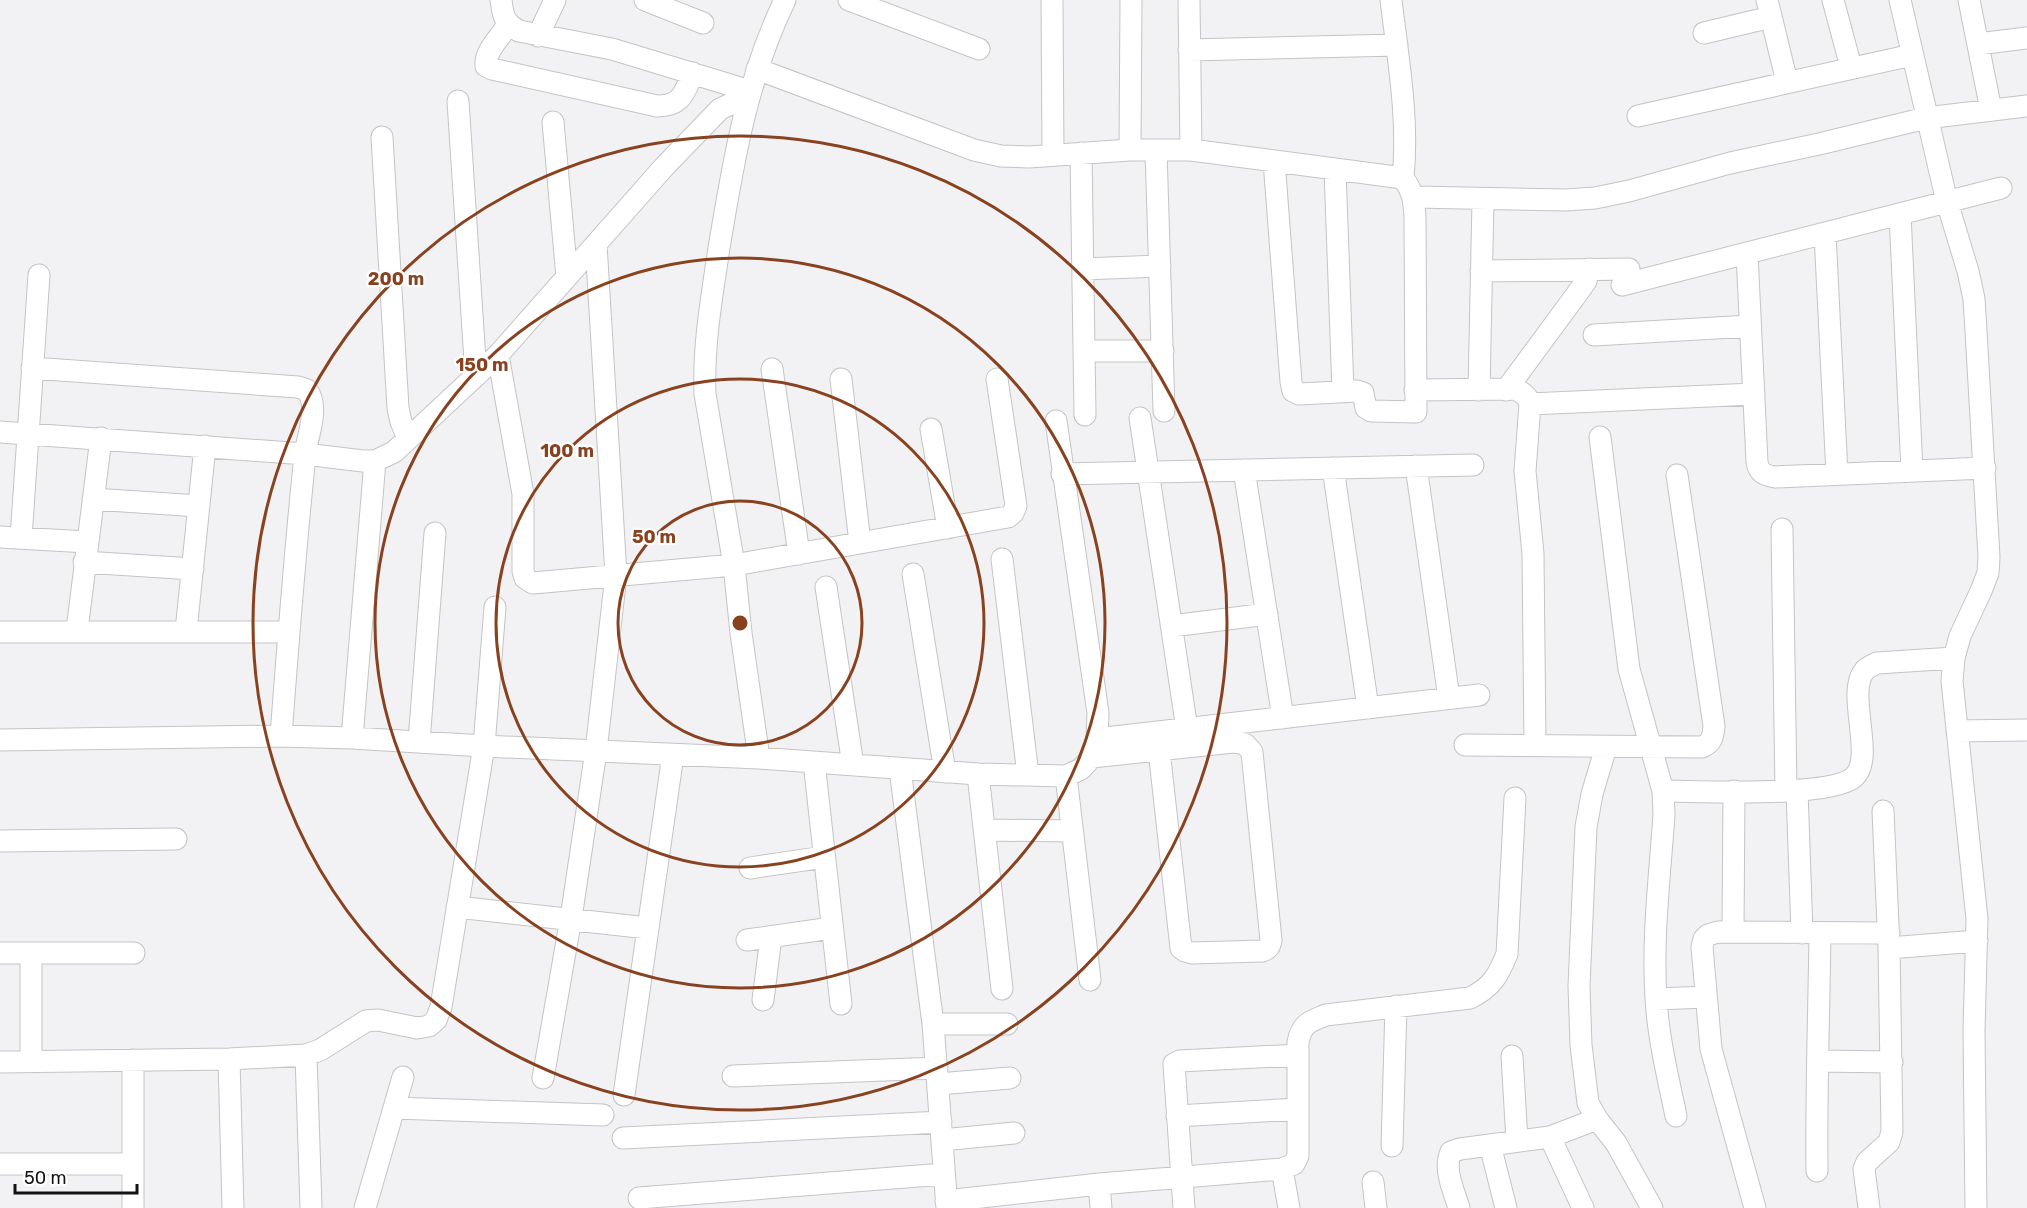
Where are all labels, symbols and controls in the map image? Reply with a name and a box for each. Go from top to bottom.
text: 200 m [368,268,424,290]
text: 150 m [455,354,509,376]
text: 100 m [540,440,594,462]
text: 50 m [632,526,676,548]
centre of rings [730,613,750,633]
scale bar [15,1157,136,1195]
text: 50 m [24,1167,67,1189]

